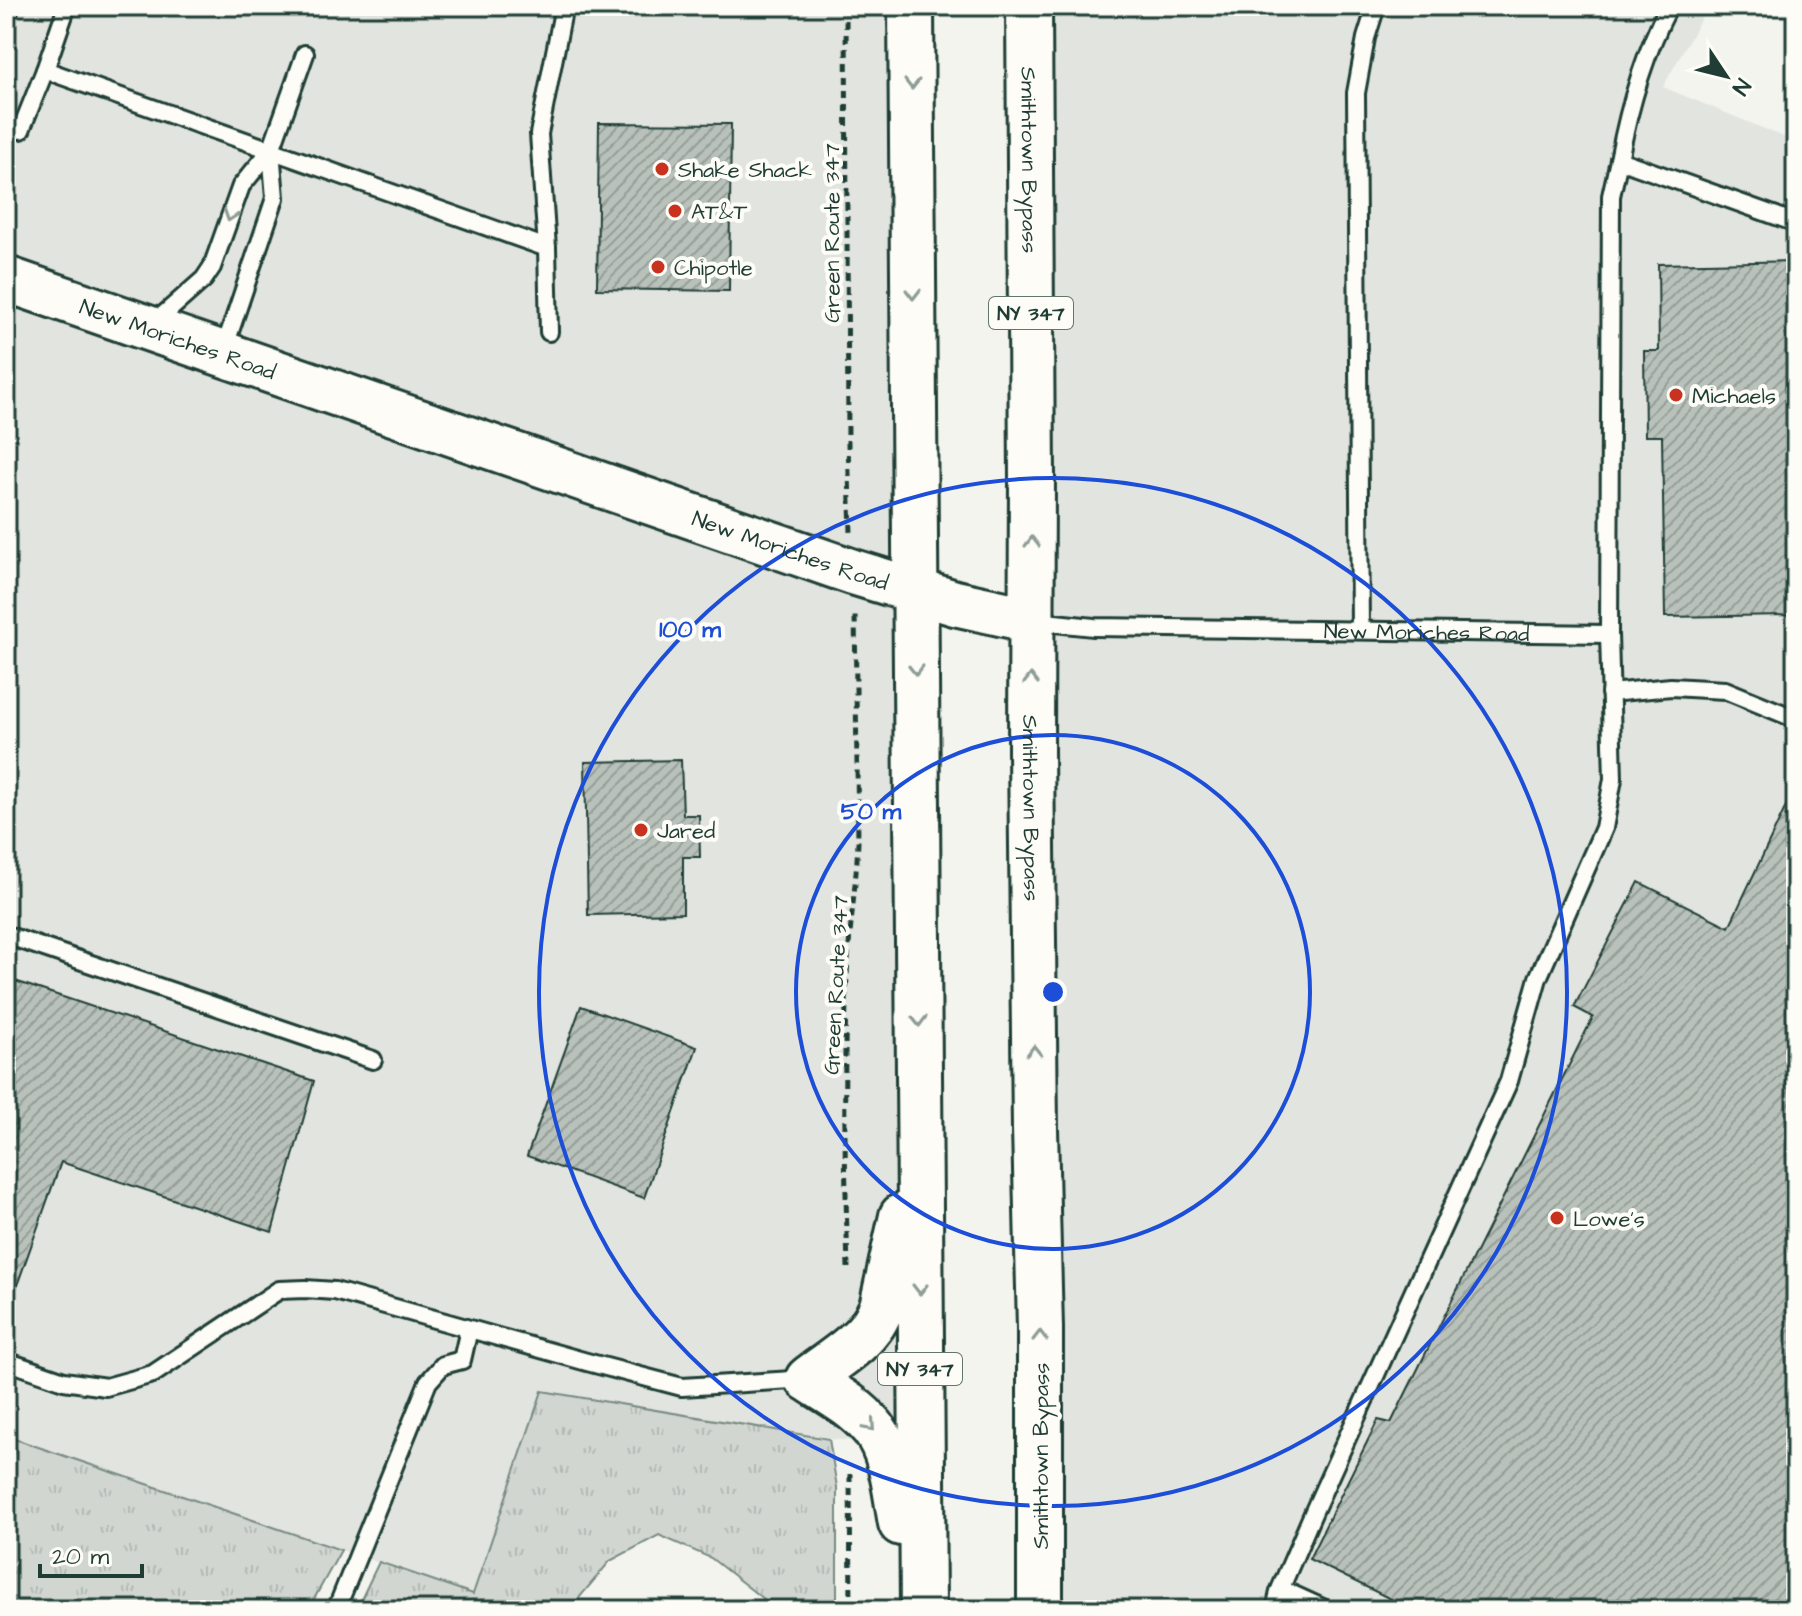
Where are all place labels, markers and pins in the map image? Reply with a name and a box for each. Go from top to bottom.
place label: Shake Shack [678,155,813,186]
marker: Shake Shack [653,160,671,178]
place label: AT&T [691,197,748,228]
marker: AT&T [666,202,684,220]
place label: Chipotle [674,253,753,284]
marker: Chipotle [649,258,667,276]
place label: Michaels [1692,381,1776,412]
marker: Michaels [1667,386,1685,404]
place label: Jared [657,816,715,847]
marker: Jared [632,821,650,839]
centre of rings [1039,978,1067,1006]
place label: Lowe's [1573,1204,1645,1235]
marker: Lowe's [1548,1209,1566,1227]

